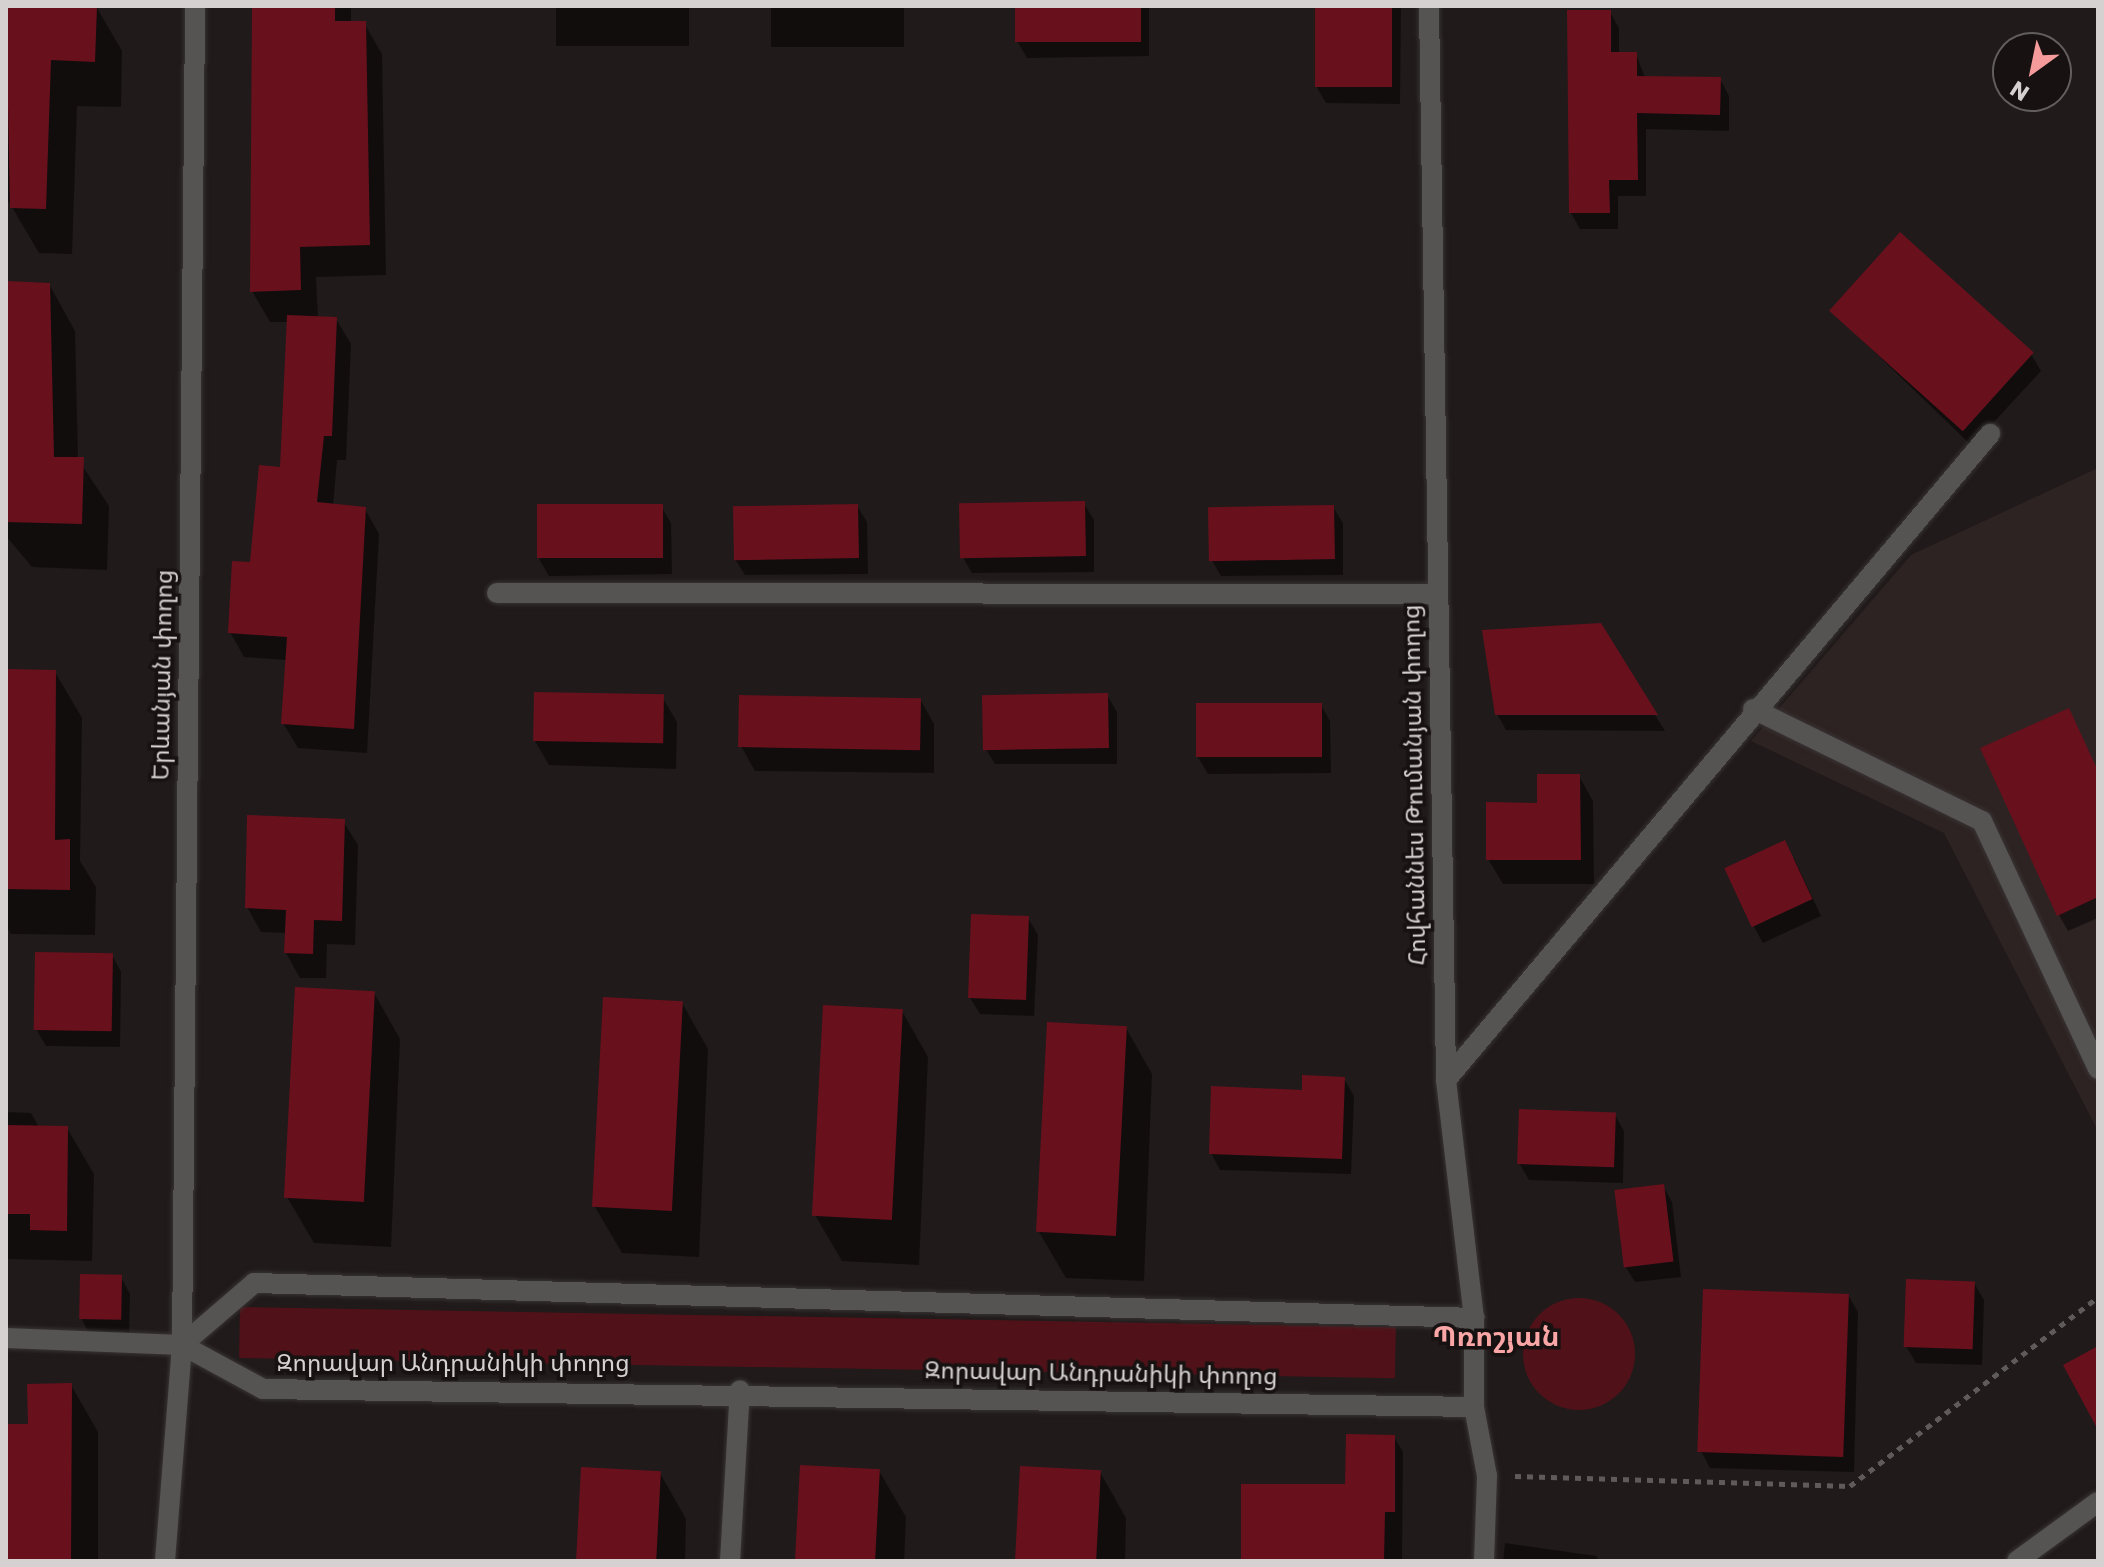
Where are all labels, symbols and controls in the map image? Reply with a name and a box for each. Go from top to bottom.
north arrow [1992,32,2072,112]
text: N [2004,73,2035,108]
street label: Երևանյան փողոց [146,569,178,781]
street label: Հովհաննես Թումանյան փողոց [1396,604,1432,966]
district label: Պռոշյան [1433,1320,1559,1354]
street label: Զորավար Անդրանիկի փողոց [276,1349,630,1377]
street label: Զորավար Անդրանիկի փողոց [924,1356,1278,1390]

